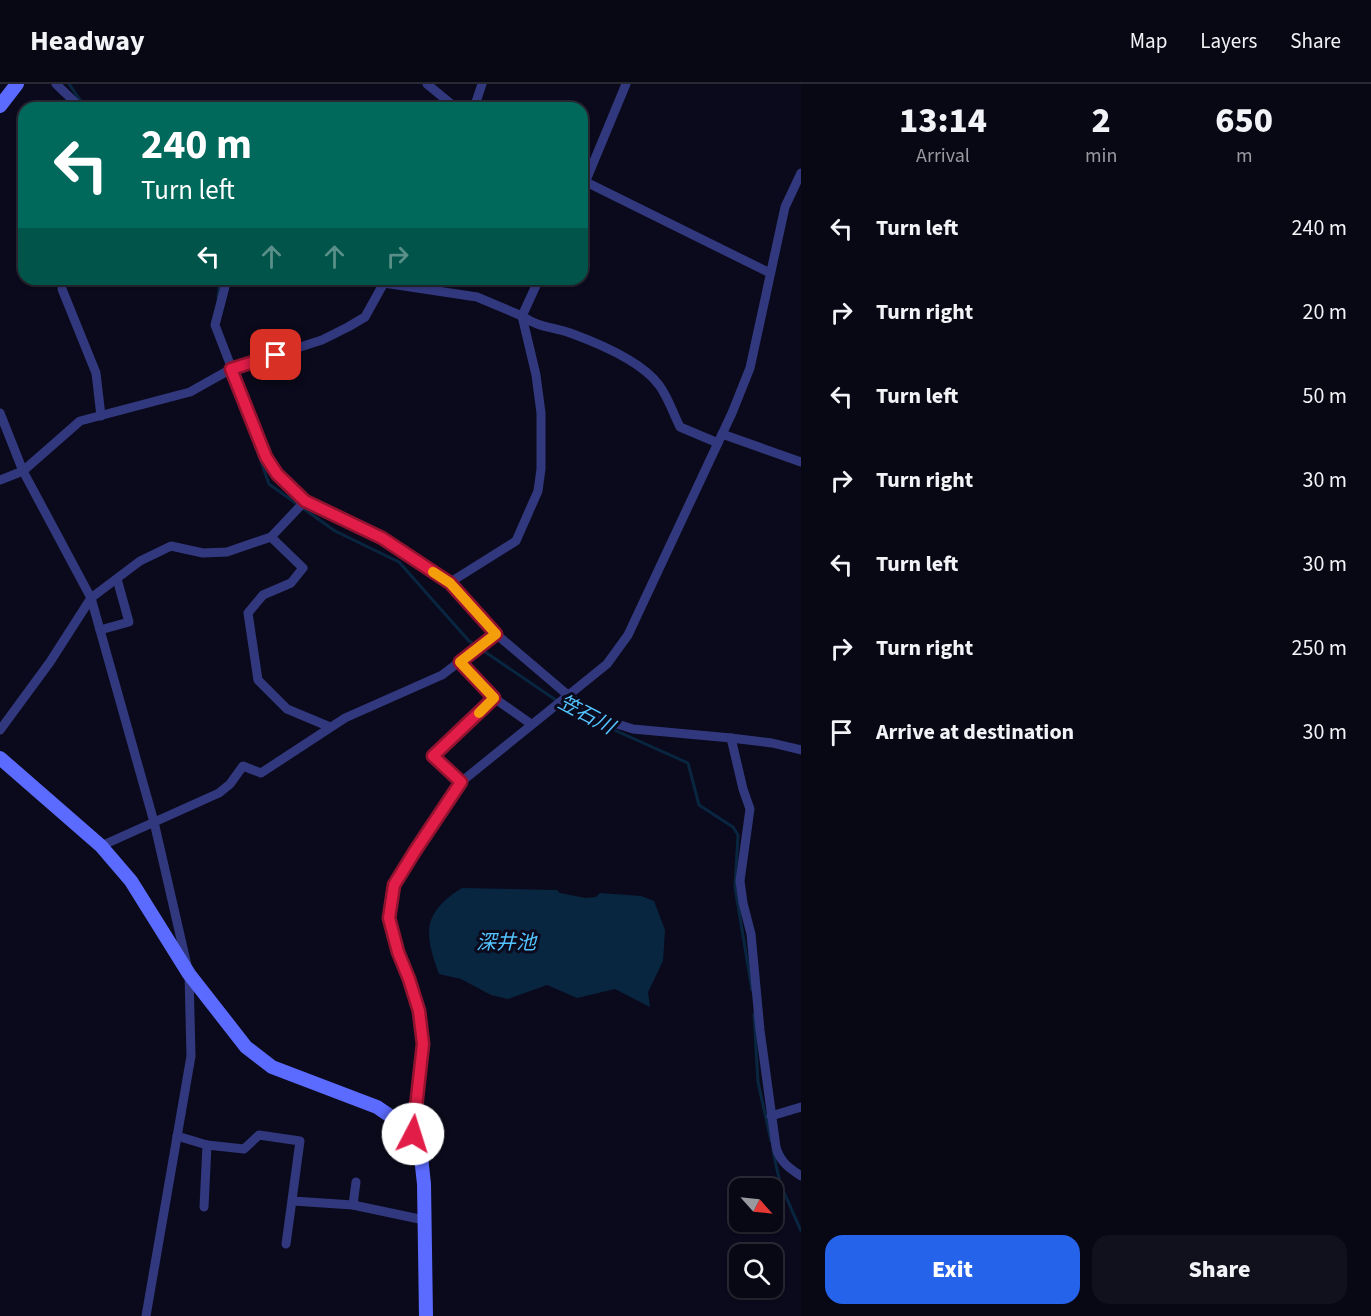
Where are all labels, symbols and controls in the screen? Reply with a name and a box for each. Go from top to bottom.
text: Headway [30,21,145,61]
text: Map [1130,26,1167,56]
text: Layers [1200,26,1257,56]
text: Share [1290,26,1341,56]
text: 13:14 [899,95,987,146]
text: 2 [1092,95,1111,146]
text: 650 [1215,95,1273,146]
text: 240 m [141,115,252,175]
icon: left [42,126,120,204]
text: Arrival [916,142,970,170]
text: min [1085,142,1117,170]
text: m [1236,142,1252,170]
text: Turn left [141,171,235,210]
icon: left [825,212,858,245]
text: Turn left [876,212,958,244]
text: 240 m [1292,212,1347,244]
icon: left [192,240,225,273]
icon: ahead [255,240,288,273]
icon: ahead [318,240,351,273]
icon: right [381,240,414,273]
icon: right [825,296,858,329]
text: Turn right [876,296,973,328]
text: 20 m [1302,296,1347,328]
pin [250,329,301,380]
icon: arrive [259,338,292,371]
icon: left [825,380,858,413]
text: Turn left [876,380,958,412]
text: 50 m [1302,380,1347,412]
icon: right [825,464,858,497]
text: Turn right [876,464,973,496]
text: 30 m [1302,464,1347,496]
icon: left [825,548,858,581]
text: Turn left [876,548,958,580]
text: 30 m [1302,548,1347,580]
icon: right [825,632,858,665]
text: Turn right [876,632,973,664]
text: 250 m [1292,632,1347,664]
water label: 笠石川 [553,689,621,742]
icon: arrive [825,716,858,749]
text: Arrive at destination [876,716,1074,748]
text: 30 m [1302,716,1347,748]
water label: 深井池 [476,929,538,957]
position arrow [381,1102,445,1166]
north arrow [729,1178,783,1232]
map controls [729,1178,783,1298]
button: Exit [825,1235,1080,1304]
button: Share [1092,1235,1347,1304]
button: search [729,1244,783,1298]

